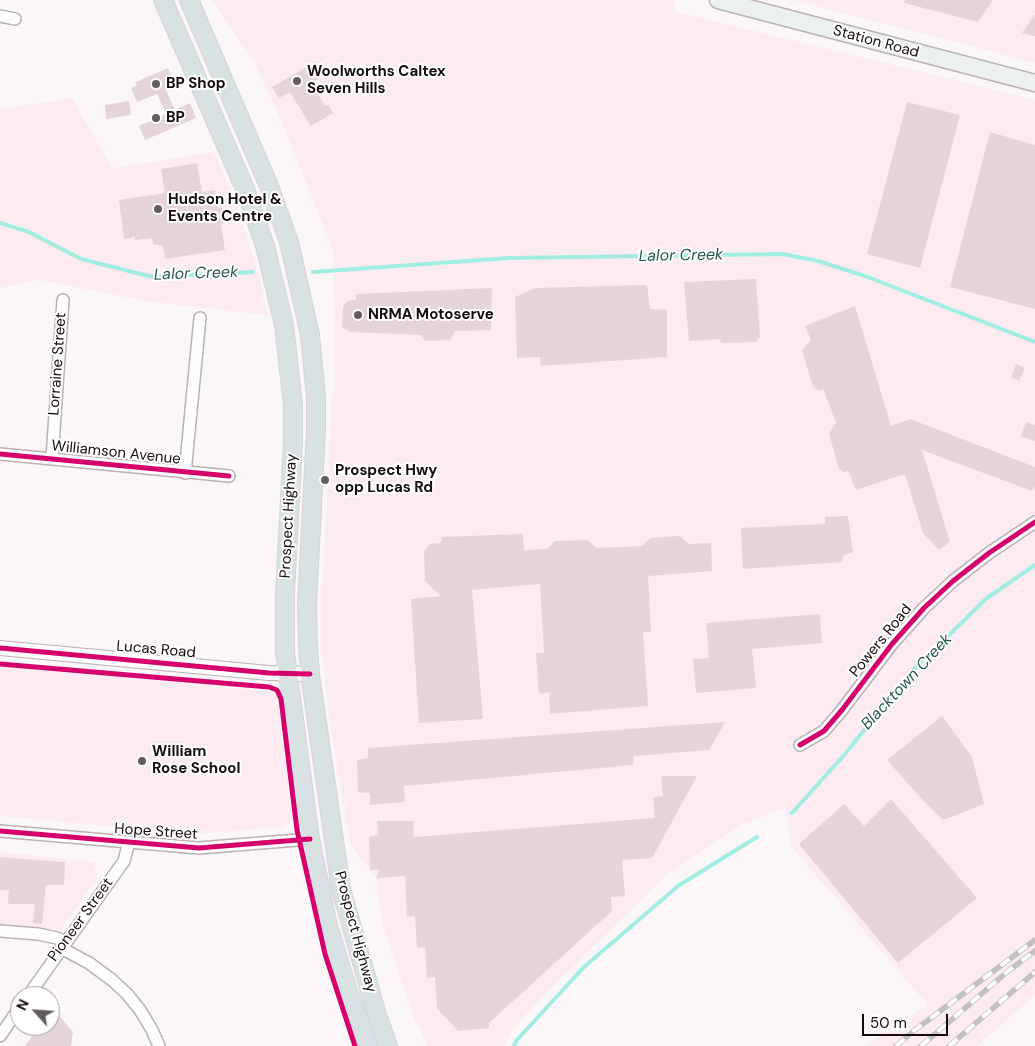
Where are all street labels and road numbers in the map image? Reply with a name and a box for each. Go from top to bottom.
street label: Station Road [831,22,921,62]
street label: Lorraine Street [45,312,71,416]
street label: Williamson Avenue [50,437,182,469]
street label: Prospect Highway [277,453,301,579]
street label: Powers Road [846,601,916,681]
street label: Lucas Road [116,638,196,662]
street label: Hope Street [114,820,198,844]
street label: Prospect Highway [330,869,380,995]
street label: Pioneer Street [45,875,117,965]

